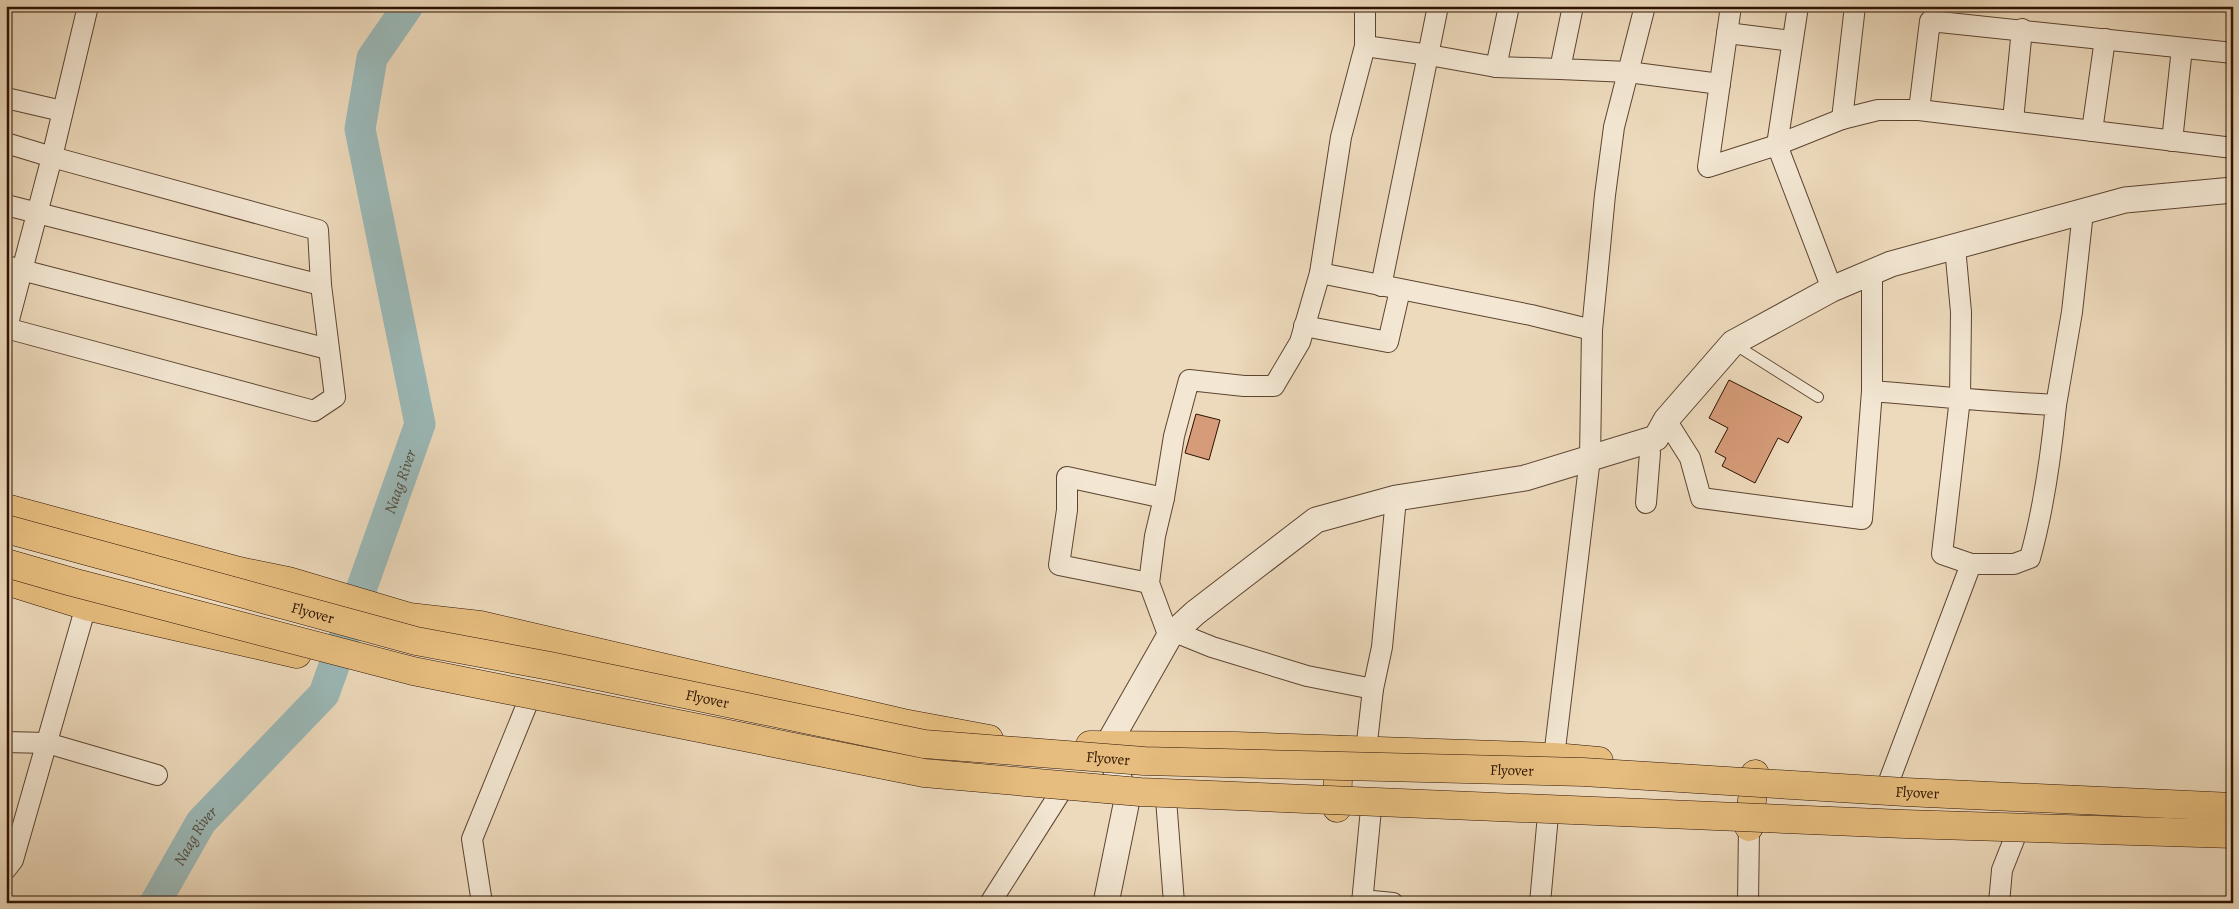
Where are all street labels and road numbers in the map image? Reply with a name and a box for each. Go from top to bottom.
street label: Flyover [289,597,337,628]
street label: Flyover [684,685,731,713]
street label: Flyover [1085,747,1131,770]
street label: Flyover [1490,760,1534,781]
street label: Flyover [1895,781,1940,804]

